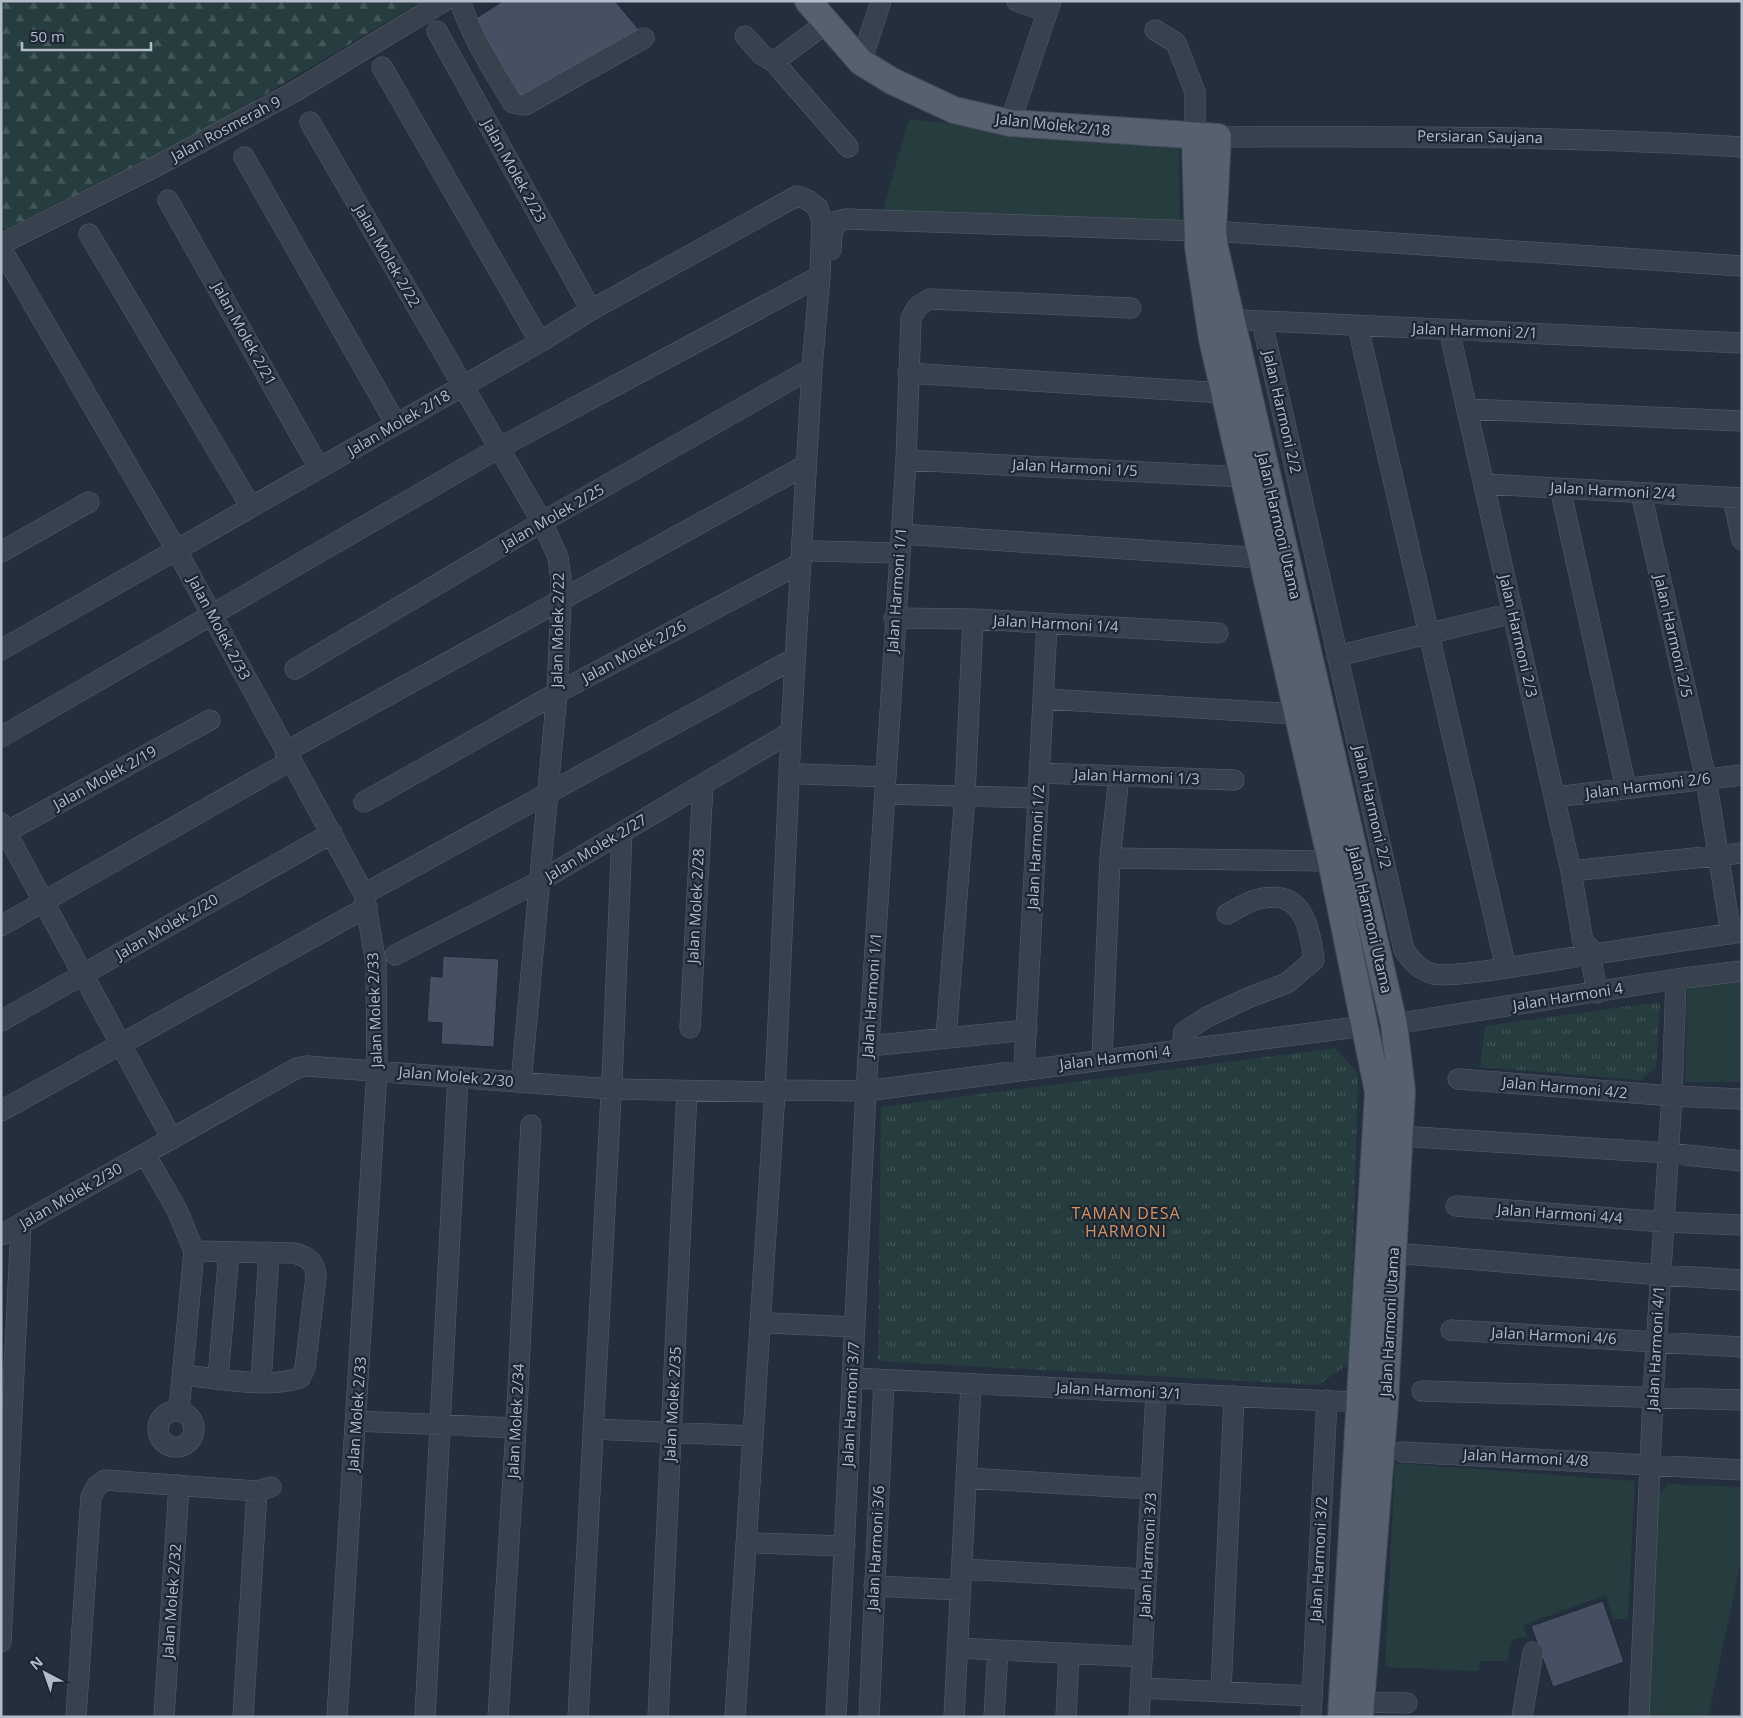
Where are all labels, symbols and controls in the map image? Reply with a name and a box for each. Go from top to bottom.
scale bar [22,20,151,52]
text: 50 m [30,26,65,46]
street label: Jalan Rosmerah 9 [165,91,284,166]
street label: Jalan Molek 2/18 [993,108,1111,140]
street label: Jalan Molek 2/23 [477,113,552,226]
street label: Persiaran Saujana [1417,125,1543,147]
street label: Jalan Molek 2/22 [349,199,425,310]
street label: Jalan Molek 2/21 [207,276,282,389]
street label: Jalan Harmoni 2/1 [1410,318,1538,342]
street label: Jalan Harmoni 2/2 [1259,346,1307,475]
street label: Jalan Molek 2/18 [342,385,453,461]
street label: Jalan Harmoni Utama [1253,449,1307,601]
street label: Jalan Harmoni 1/5 [1010,454,1138,480]
street label: Jalan Harmoni 2/4 [1548,477,1677,503]
street label: Jalan Molek 2/25 [496,479,607,555]
street label: Jalan Harmoni 1/1 [882,527,910,655]
street label: Jalan Molek 2/33 [183,570,256,683]
street label: Jalan Harmoni 2/3 [1495,570,1543,699]
street label: Jalan Harmoni 2/5 [1650,570,1698,699]
street label: Jalan Molek 2/22 [546,572,568,690]
street label: Jalan Harmoni 1/4 [991,610,1120,636]
street label: Jalan Molek 2/26 [576,615,689,688]
street label: Jalan Molek 2/19 [47,740,160,815]
street label: Jalan Harmoni 2/2 [1349,741,1397,870]
street label: Jalan Harmoni 1/3 [1072,764,1200,788]
street label: Jalan Harmoni 2/6 [1582,767,1711,803]
street label: Jalan Harmoni 1/2 [1022,784,1048,912]
street label: Jalan Molek 2/27 [539,809,650,886]
street label: Jalan Harmoni Utama [1344,843,1398,995]
street label: Jalan Molek 2/28 [682,848,708,966]
street label: Jalan Molek 2/20 [110,889,221,965]
street label: Jalan Harmoni 1/1 [857,932,885,1060]
street label: Jalan Molek 2/33 [362,952,386,1070]
street label: Jalan Harmoni 4 [1509,977,1625,1015]
street label: Jalan Harmoni 4 [1056,1040,1172,1074]
street label: Jalan Molek 2/30 [396,1061,514,1091]
street label: Jalan Harmoni 4/2 [1500,1071,1629,1102]
street label: Jalan Molek 2/30 [14,1158,125,1234]
street label: Jalan Harmoni 4/4 [1495,1199,1624,1227]
district label: TAMAN DESA HARMONI [1071,1202,1181,1242]
street label: Jalan Harmoni Utama [1375,1247,1403,1399]
street label: Jalan Harmoni 4/1 [1642,1285,1668,1413]
street label: Jalan Harmoni 4/6 [1489,1322,1617,1348]
street label: Jalan Harmoni 3/7 [837,1341,863,1469]
street label: Jalan Molek 2/35 [659,1346,685,1464]
street label: Jalan Molek 2/33 [342,1356,370,1474]
street label: Jalan Molek 2/34 [502,1362,528,1481]
street label: Jalan Harmoni 3/1 [1054,1377,1182,1403]
street label: Jalan Harmoni 4/8 [1461,1444,1589,1470]
street label: Jalan Harmoni 3/6 [862,1485,888,1613]
street label: Jalan Harmoni 3/3 [1134,1492,1160,1620]
street label: Jalan Harmoni 3/2 [1305,1496,1331,1624]
street label: Jalan Molek 2/32 [157,1543,185,1661]
north arrow [20,1648,70,1698]
text: N [26,1652,47,1674]

